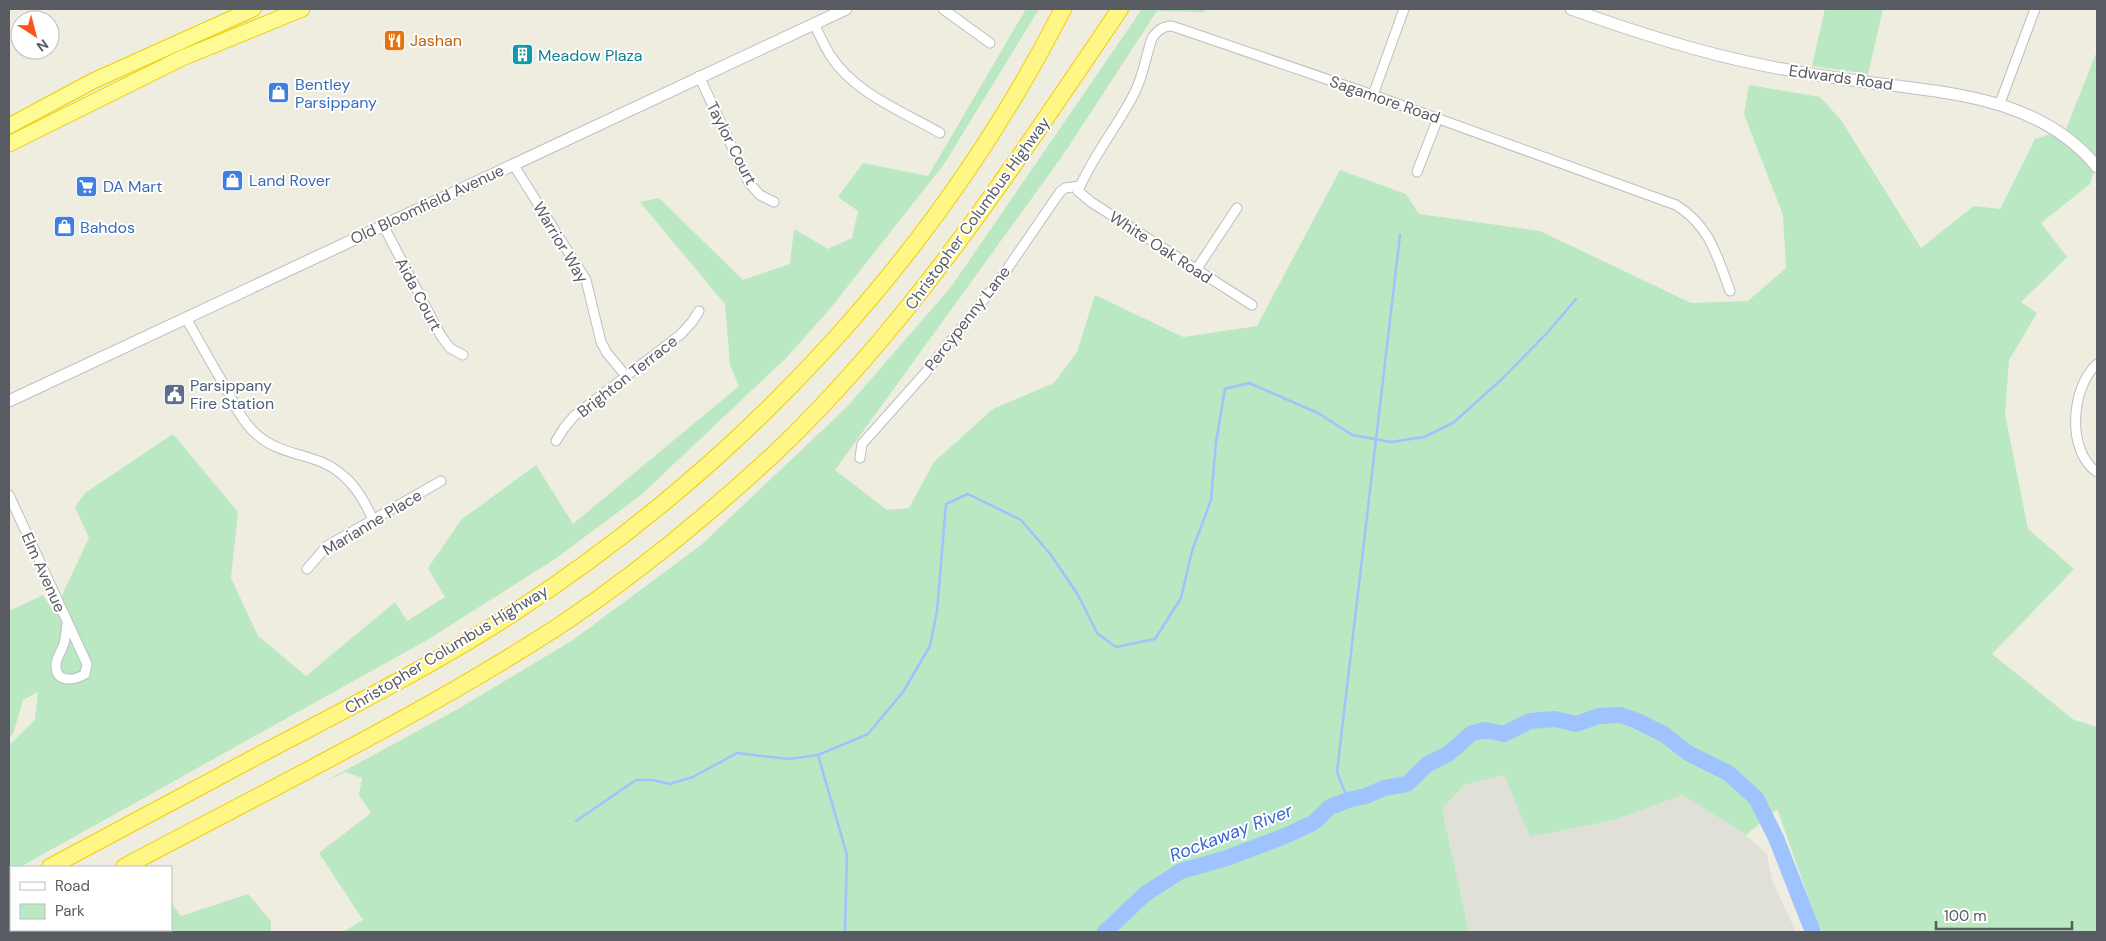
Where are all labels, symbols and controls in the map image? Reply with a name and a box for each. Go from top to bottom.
north arrow [10,10,60,60]
restaurant icon: Jashan [382,28,406,52]
place label: Jashan [410,30,462,51]
text: N [33,35,52,56]
building icon: Meadow Plaza [510,43,534,67]
place label: Meadow Plaza [538,45,643,66]
street label: Edwards Road [1788,60,1894,95]
street label: Sagamore Road [1327,71,1443,128]
place label: Bentley Parsippany [295,74,377,113]
shop icon: Bentley Parsippany [267,81,291,105]
street label: Taylor Court [702,98,762,188]
street label: Christopher Columbus Highway [900,113,1055,314]
street label: Old Bloomfield Avenue [347,160,507,249]
shop icon: Land Rover [221,168,245,192]
place label: Land Rover [249,170,331,191]
supermarket icon: DA Mart [75,174,99,198]
place label: DA Mart [103,176,162,197]
street label: Warrior Way [528,198,593,287]
street label: White Oak Road [1105,206,1216,289]
shop icon: Bahdos [52,215,76,239]
place label: Bahdos [80,217,135,238]
street label: Aida Court [391,254,447,334]
street label: Percypenny Lane [920,262,1015,375]
street label: Brighton Terrace [573,331,682,422]
place label: Parsippany Fire Station [190,375,274,414]
public building icon: Parsippany Fire Station [162,382,186,406]
street label: Marianne Place [319,485,426,560]
street label: Elm Avenue [17,529,71,616]
street label: Christopher Columbus Highway [341,580,552,719]
water label: Rockaway River [1166,798,1297,867]
legend [10,866,172,931]
text: Road [55,876,90,896]
scale bar [1936,898,2072,930]
text: Park [55,901,85,921]
text: 100 m [1944,906,1987,926]

